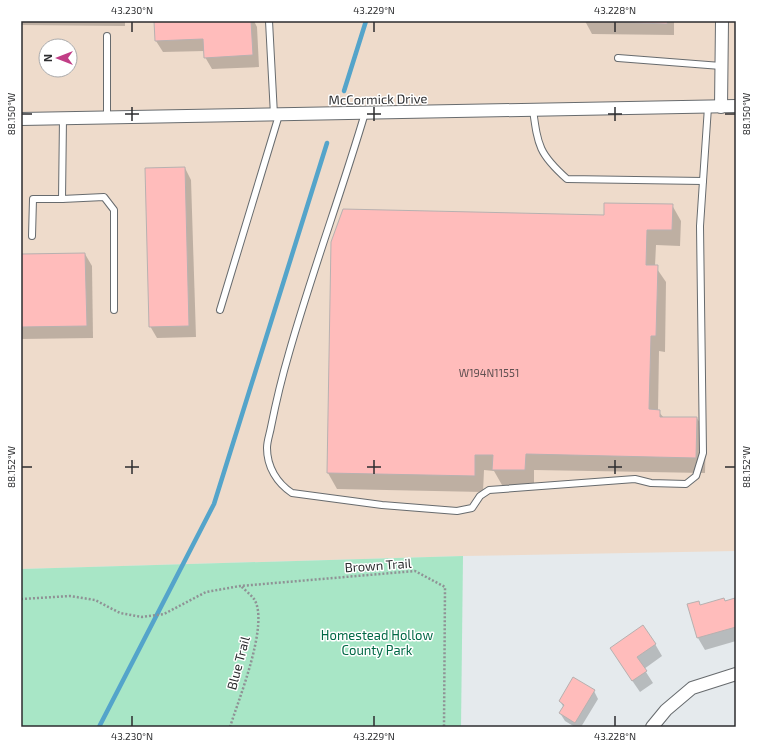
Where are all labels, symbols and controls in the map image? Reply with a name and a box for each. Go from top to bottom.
text: 43.230°N [111,4,153,16]
text: 43.229°N [353,4,395,16]
text: 43.228°N [594,4,636,16]
north arrow [38,38,78,78]
text: N [41,54,54,62]
street label: McCormick Drive [328,90,428,108]
text: 88.150°W [5,92,17,135]
text: 88.150°W [740,92,752,135]
house number: W194N11551 [459,366,519,379]
text: 88.152°W [5,445,17,488]
text: 88.152°W [740,445,752,488]
street label: Brown Trail [344,555,412,575]
park label: Homestead Hollow County Park [321,627,433,658]
street label: Blue Trail [223,634,253,691]
text: 43.230°N [111,730,153,742]
text: 43.229°N [353,730,395,742]
text: 43.228°N [594,730,636,742]

